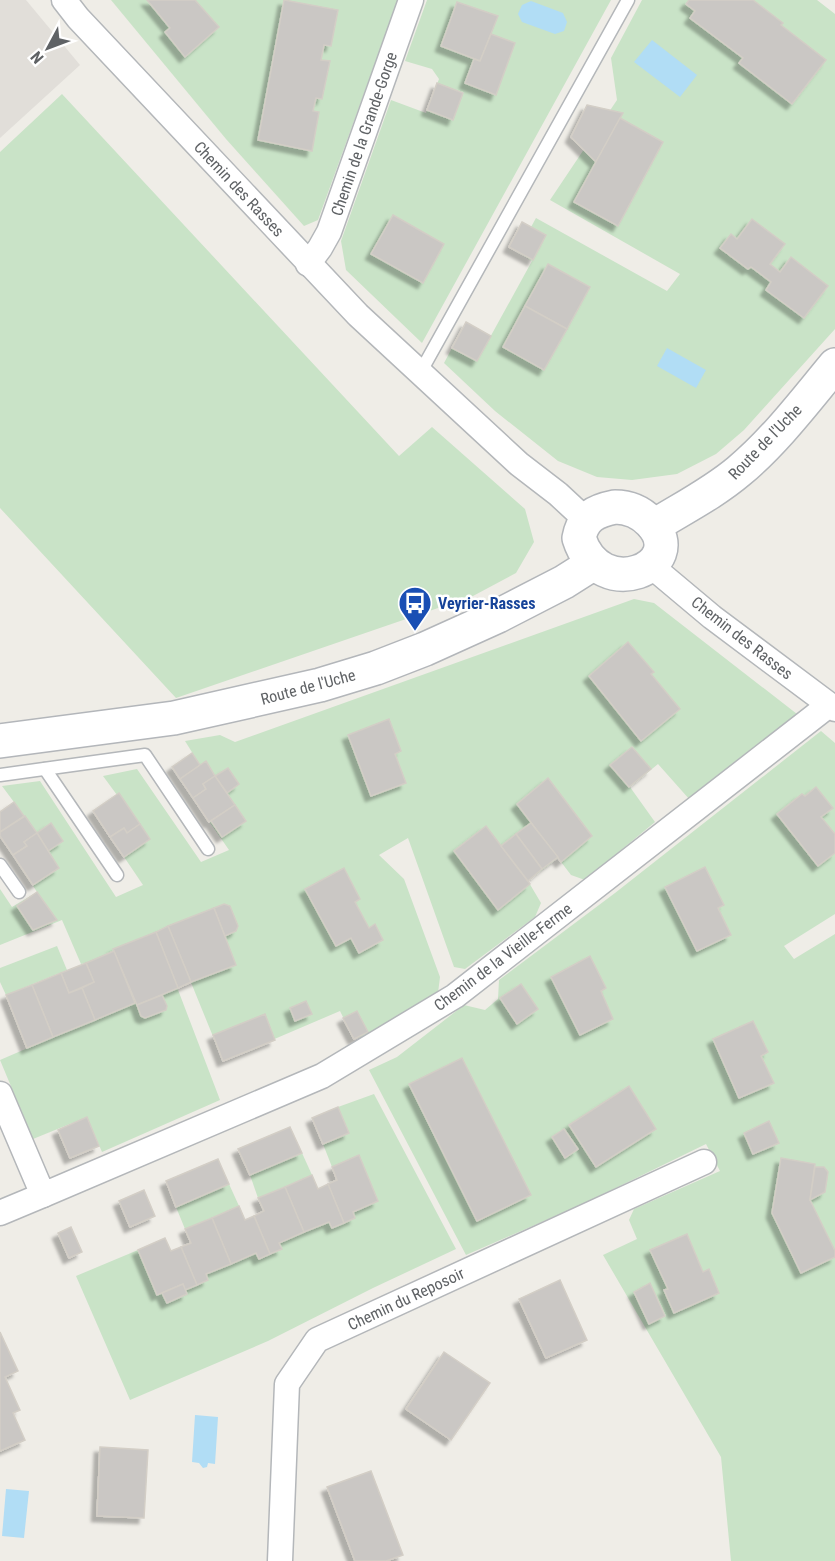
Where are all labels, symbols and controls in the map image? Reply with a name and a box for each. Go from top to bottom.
north arrow [18,18,78,78]
text: N [27,48,47,67]
street label: Chemin de la Grande-Gorge [327,50,401,218]
street label: Chemin des Rasses [190,137,288,241]
street label: Route de l'Uche [724,400,806,484]
bus stop icon: Veyrier-Rasses [397,585,433,632]
street label: Chemin des Rasses [688,593,796,683]
place label: Veyrier-Rasses [438,594,535,613]
street label: Route de l'Uche [259,665,357,709]
street label: Chemin de la Vieille-Ferme [430,899,576,1015]
street label: Chemin du Reposoir [345,1264,467,1334]

